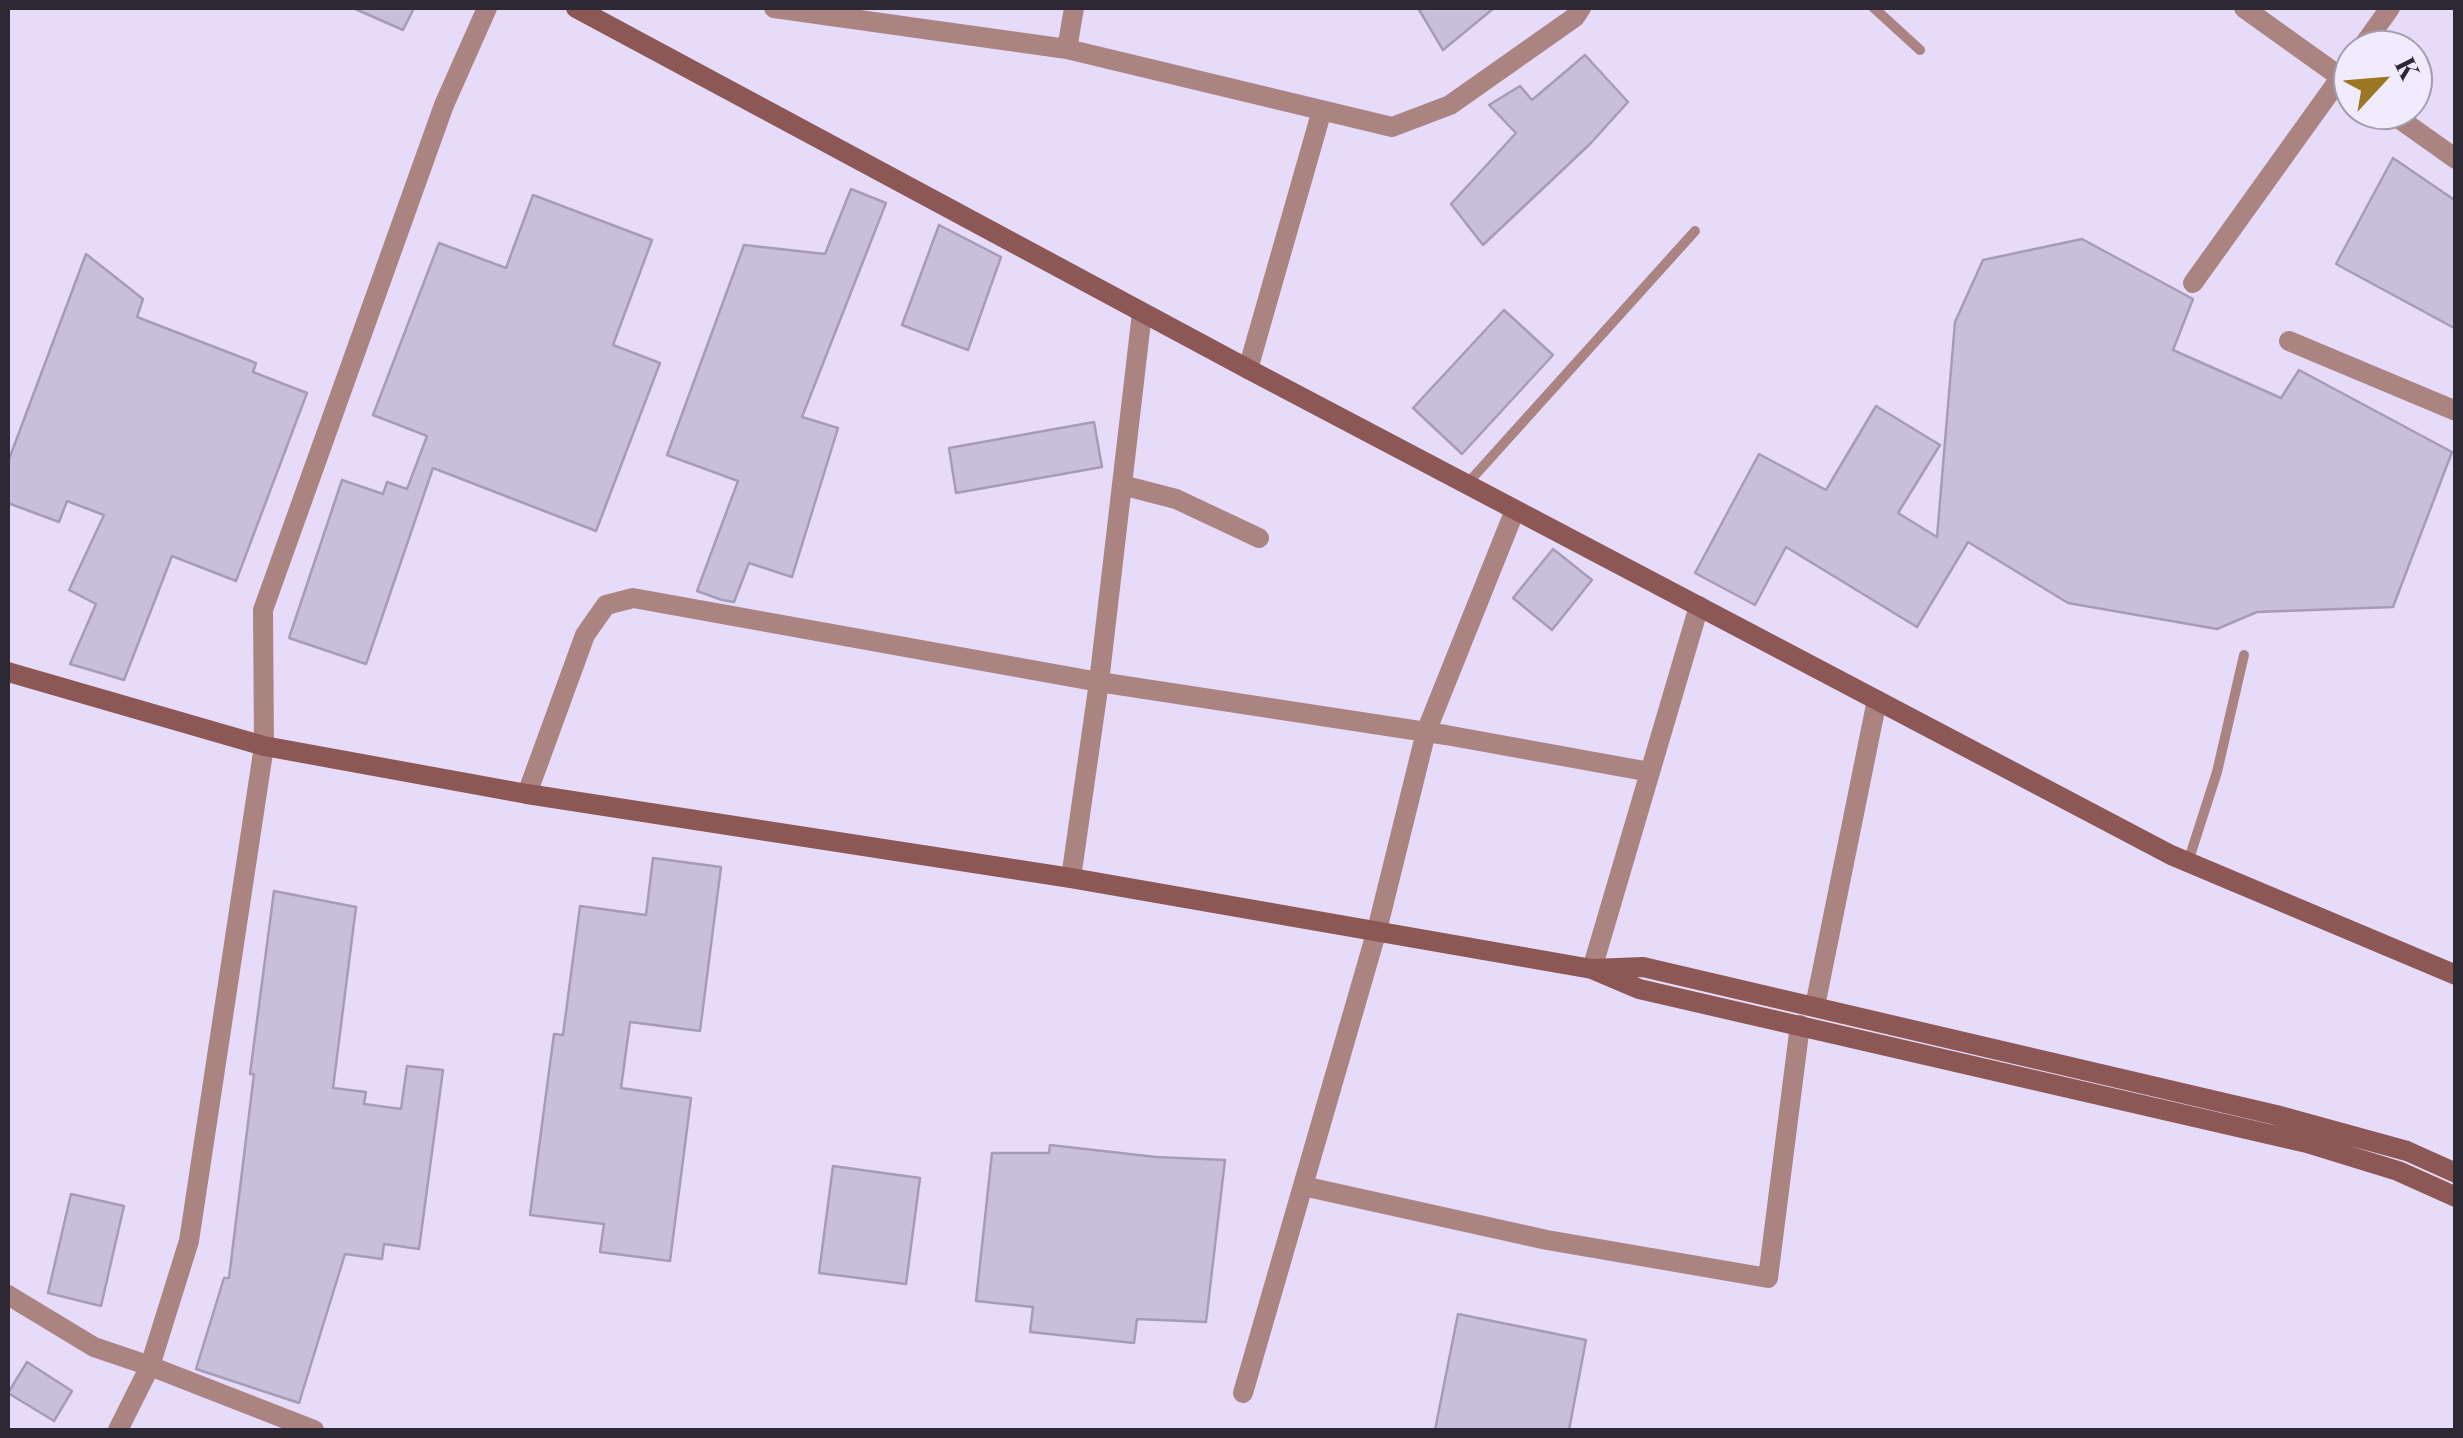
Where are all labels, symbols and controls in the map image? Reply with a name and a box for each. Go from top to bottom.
north arrow [2333,30,2433,130]
text: K [2388,50,2430,85]

